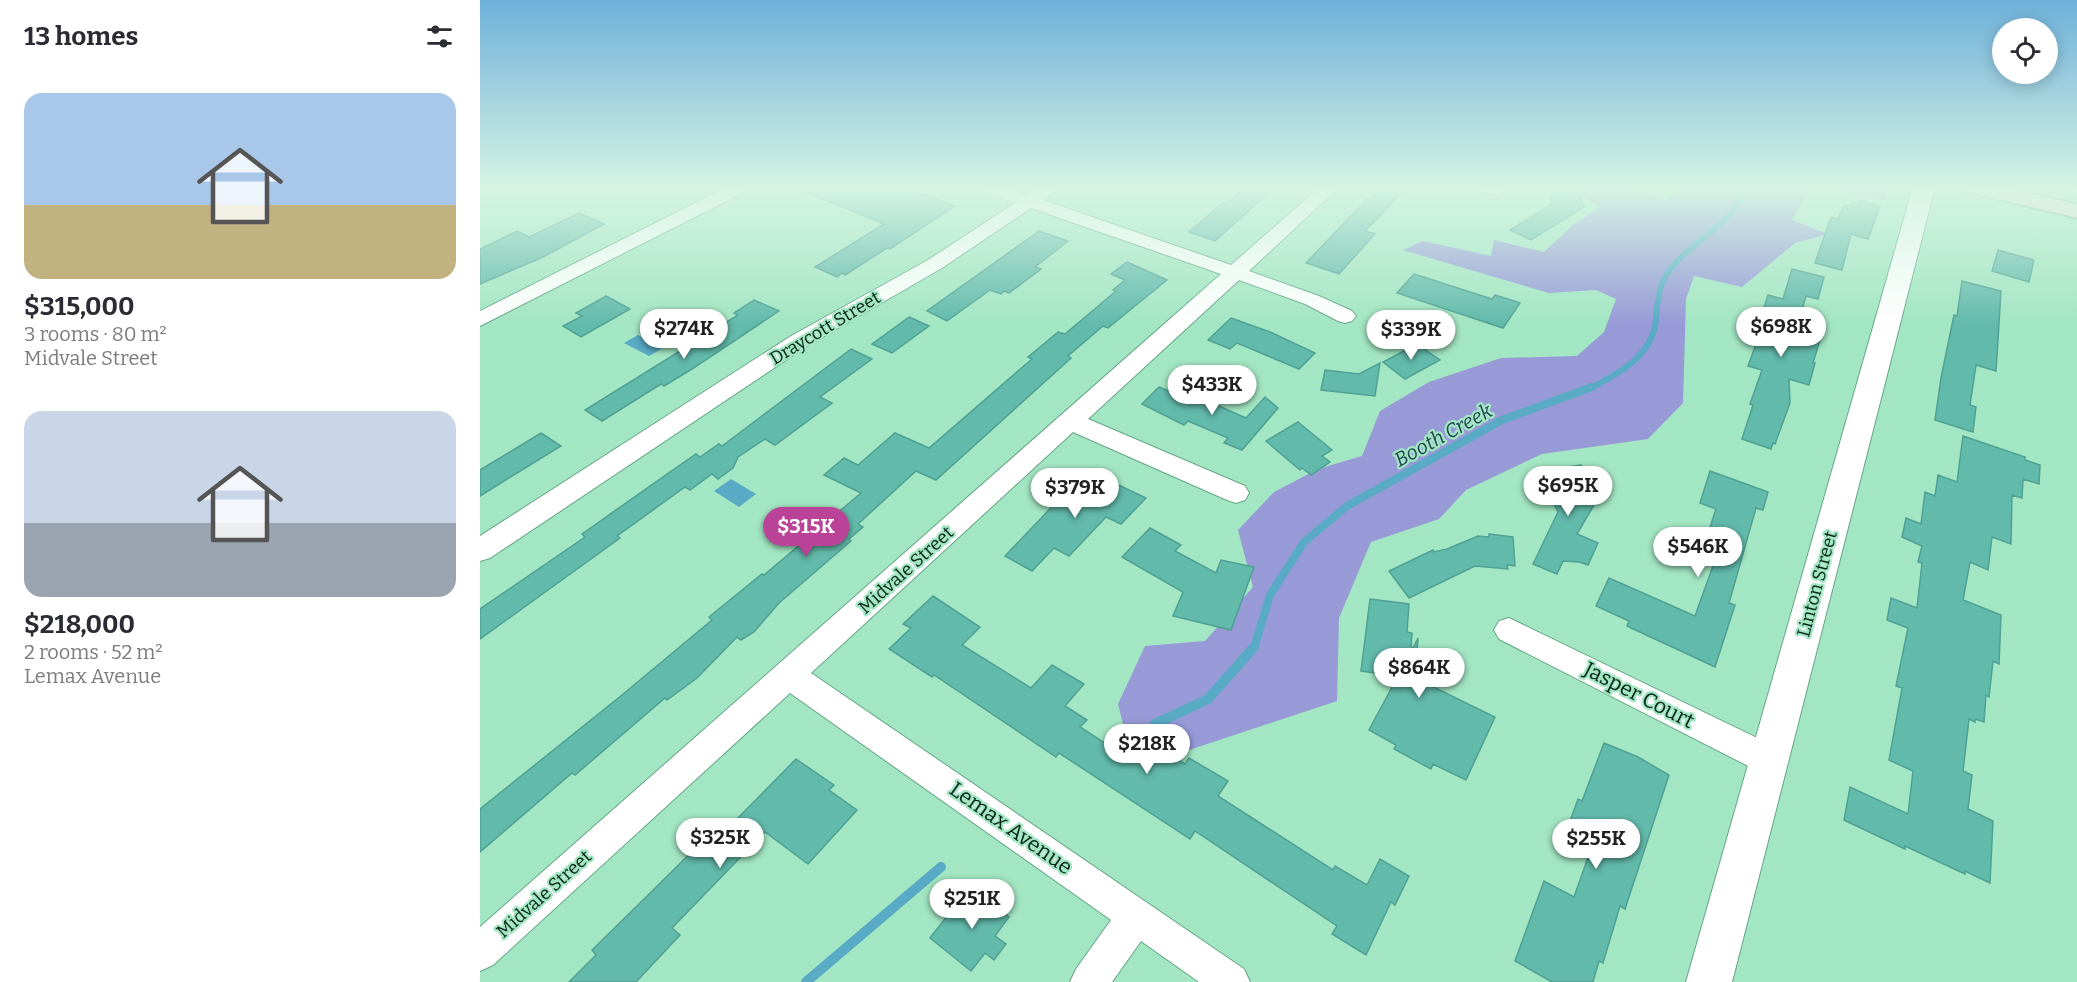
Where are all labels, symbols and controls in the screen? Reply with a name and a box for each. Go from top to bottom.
map controls [1992,18,2058,84]
button: locate [1992,18,2058,84]
icon: filters [423,20,456,53]
text: 13 homes [24,21,138,52]
icon: home [186,132,294,240]
street label: Draycott Street [766,286,885,370]
text: $315,000 [24,291,134,322]
pin: $698K [1739,307,1823,358]
pin: $274K [642,309,726,360]
pin: $339K [1369,310,1453,361]
text: $698K [1750,314,1812,338]
text: $274K [654,316,714,340]
text: $339K [1381,317,1441,341]
text: 3 rooms · 80 m² [24,322,167,346]
text: Midvale Street [24,346,158,370]
pin: $433K [1170,365,1254,416]
text: $433K [1182,372,1242,396]
water label: Booth Creek [1390,398,1496,472]
icon: home [186,450,294,558]
pin: $695K [1526,466,1610,517]
pin: $379K [1033,468,1117,519]
text: $695K [1537,473,1599,497]
text: $379K [1045,475,1105,499]
pin: $315K [764,507,848,558]
text: $315K [777,514,835,538]
street label: Midvale Street [854,521,958,618]
pin: $546K [1656,527,1740,578]
street label: Linton Street [1792,528,1842,639]
text: $546K [1667,534,1729,558]
text: $218,000 [24,609,135,640]
text: 2 rooms · 52 m² [24,640,163,664]
pin: $864K [1377,648,1461,699]
text: $864K [1388,655,1450,679]
street label: Jasper Court [1579,656,1699,734]
text: Lemax Avenue [24,664,161,688]
pin: $218K [1105,724,1189,775]
text: $218K [1118,731,1176,755]
street label: Lemax Avenue [945,776,1077,880]
pin: $325K [678,818,762,869]
pin: $255K [1554,819,1638,870]
text: $325K [690,825,750,849]
text: $255K [1566,826,1626,850]
street label: Midvale Street [492,845,596,942]
pin: $251K [930,879,1014,930]
text: $251K [943,886,1001,910]

